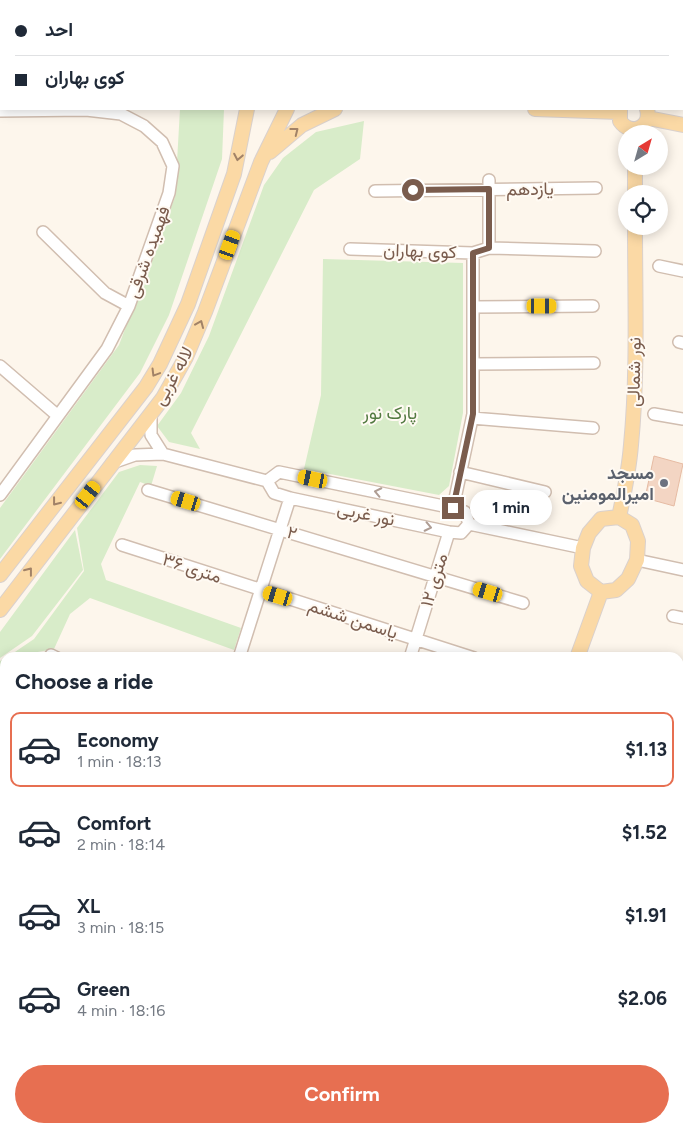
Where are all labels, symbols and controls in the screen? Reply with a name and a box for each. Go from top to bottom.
text: احد [45,18,73,41]
text: کوی بهاران [45,66,125,89]
north arrow [618,125,668,175]
map controls [618,125,668,235]
one-way arrow [289,127,298,136]
one-way arrow [233,152,243,161]
street label: یازدهم [506,178,554,201]
route start [402,179,424,201]
button: locate [618,185,668,235]
street label: فهمیده شرقی [121,203,175,301]
car [217,228,242,262]
street label: کوی بهاران [383,239,457,263]
car [527,299,557,314]
one-way arrow [195,320,205,328]
street label: نور شمالی [622,337,646,407]
street label: لاله غربی [148,343,198,409]
one-way arrow [151,368,161,377]
park label: پارک نور [362,402,417,425]
place label: مسجد امیرالمومنین [562,462,654,505]
car [296,469,329,489]
marker: مسجد امیرالمومنین [658,477,670,489]
car [72,479,103,511]
one-way arrow [374,488,382,498]
car [169,489,202,513]
callout: 1 min [470,490,553,526]
one-way arrow [54,496,62,505]
street label: نور غربی [335,497,397,531]
route end [442,497,464,519]
text: 1 min [492,498,530,517]
street label: ۲ [284,521,300,545]
one-way arrow [423,521,432,532]
street label: ۳۶ متری [160,548,224,588]
street label: ۱۲ متری [415,551,453,609]
one-way arrow [23,567,32,577]
car [471,580,504,604]
car [261,584,294,608]
street label: یاسمن ششم [305,594,401,645]
text: Choose a ride [15,668,153,695]
icon: car [17,727,62,772]
text: Economy [77,729,159,752]
text: $1.13 [625,738,667,761]
text: 1 min · 18:13 [77,752,162,771]
icon: car [17,810,62,855]
text: Comfort [77,812,152,835]
text: $1.52 [622,821,667,844]
text: 2 min · 18:14 [77,835,165,854]
icon: car [17,893,62,938]
text: XL [77,895,100,918]
text: $1.91 [625,904,667,927]
text: 3 min · 18:15 [77,918,164,937]
icon: car [17,976,62,1021]
text: Green [77,978,130,1001]
text: $2.06 [617,987,667,1010]
text: 4 min · 18:16 [77,1001,165,1020]
button: Confirm [15,1065,669,1123]

